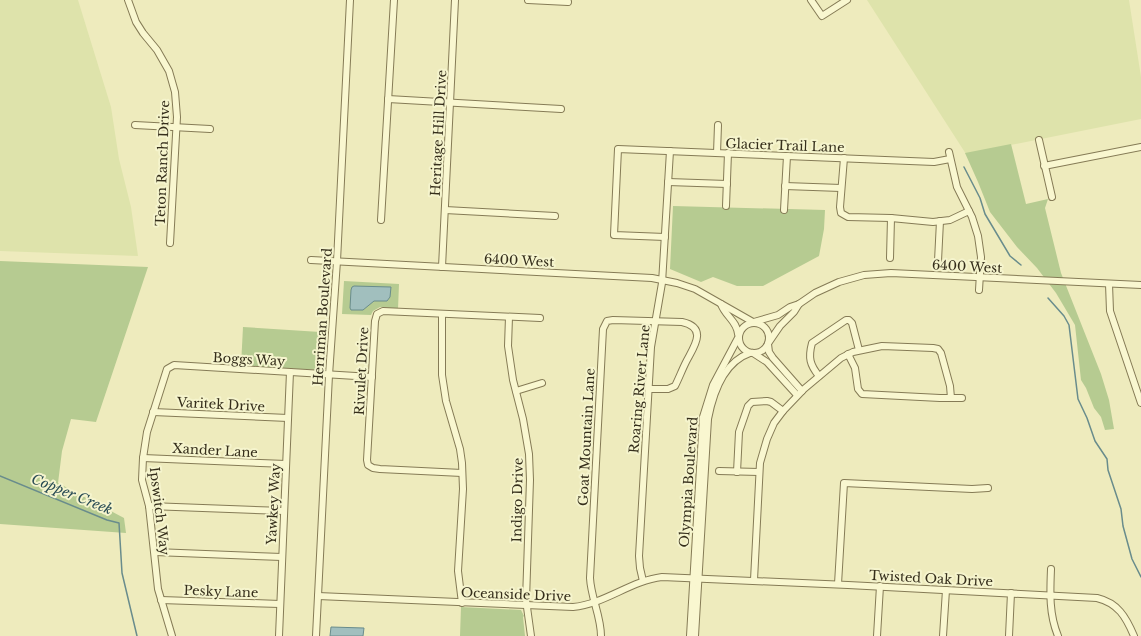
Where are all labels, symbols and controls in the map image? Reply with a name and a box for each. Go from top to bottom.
street label: Heritage Hill Drive [427,69,450,197]
street label: Teton Ranch Drive [152,100,173,226]
street label: Glacier Trail Lane [725,135,845,156]
street label: Herriman Boulevard [309,247,336,387]
street label: 6400 West [483,250,555,271]
street label: 6400 West [931,256,1003,277]
street label: Roaring River Lane [625,324,654,454]
street label: Rivulet Drive [351,326,372,416]
street label: Boggs Way [212,349,286,370]
street label: Goat Mountain Lane [574,368,599,506]
street label: Varitek Drive [176,394,265,415]
street label: Olympia Boulevard [675,416,702,548]
street label: Xander Lane [172,440,258,461]
street label: Indigo Drive [508,458,527,542]
street label: Yawkey Way [263,462,284,546]
street label: Ipswitch Way [146,466,173,557]
water label: Copper Creek [29,470,115,518]
street label: Twisted Oak Drive [869,567,993,590]
street label: Pesky Lane [183,582,259,601]
street label: Oceanside Drive [461,584,571,605]

